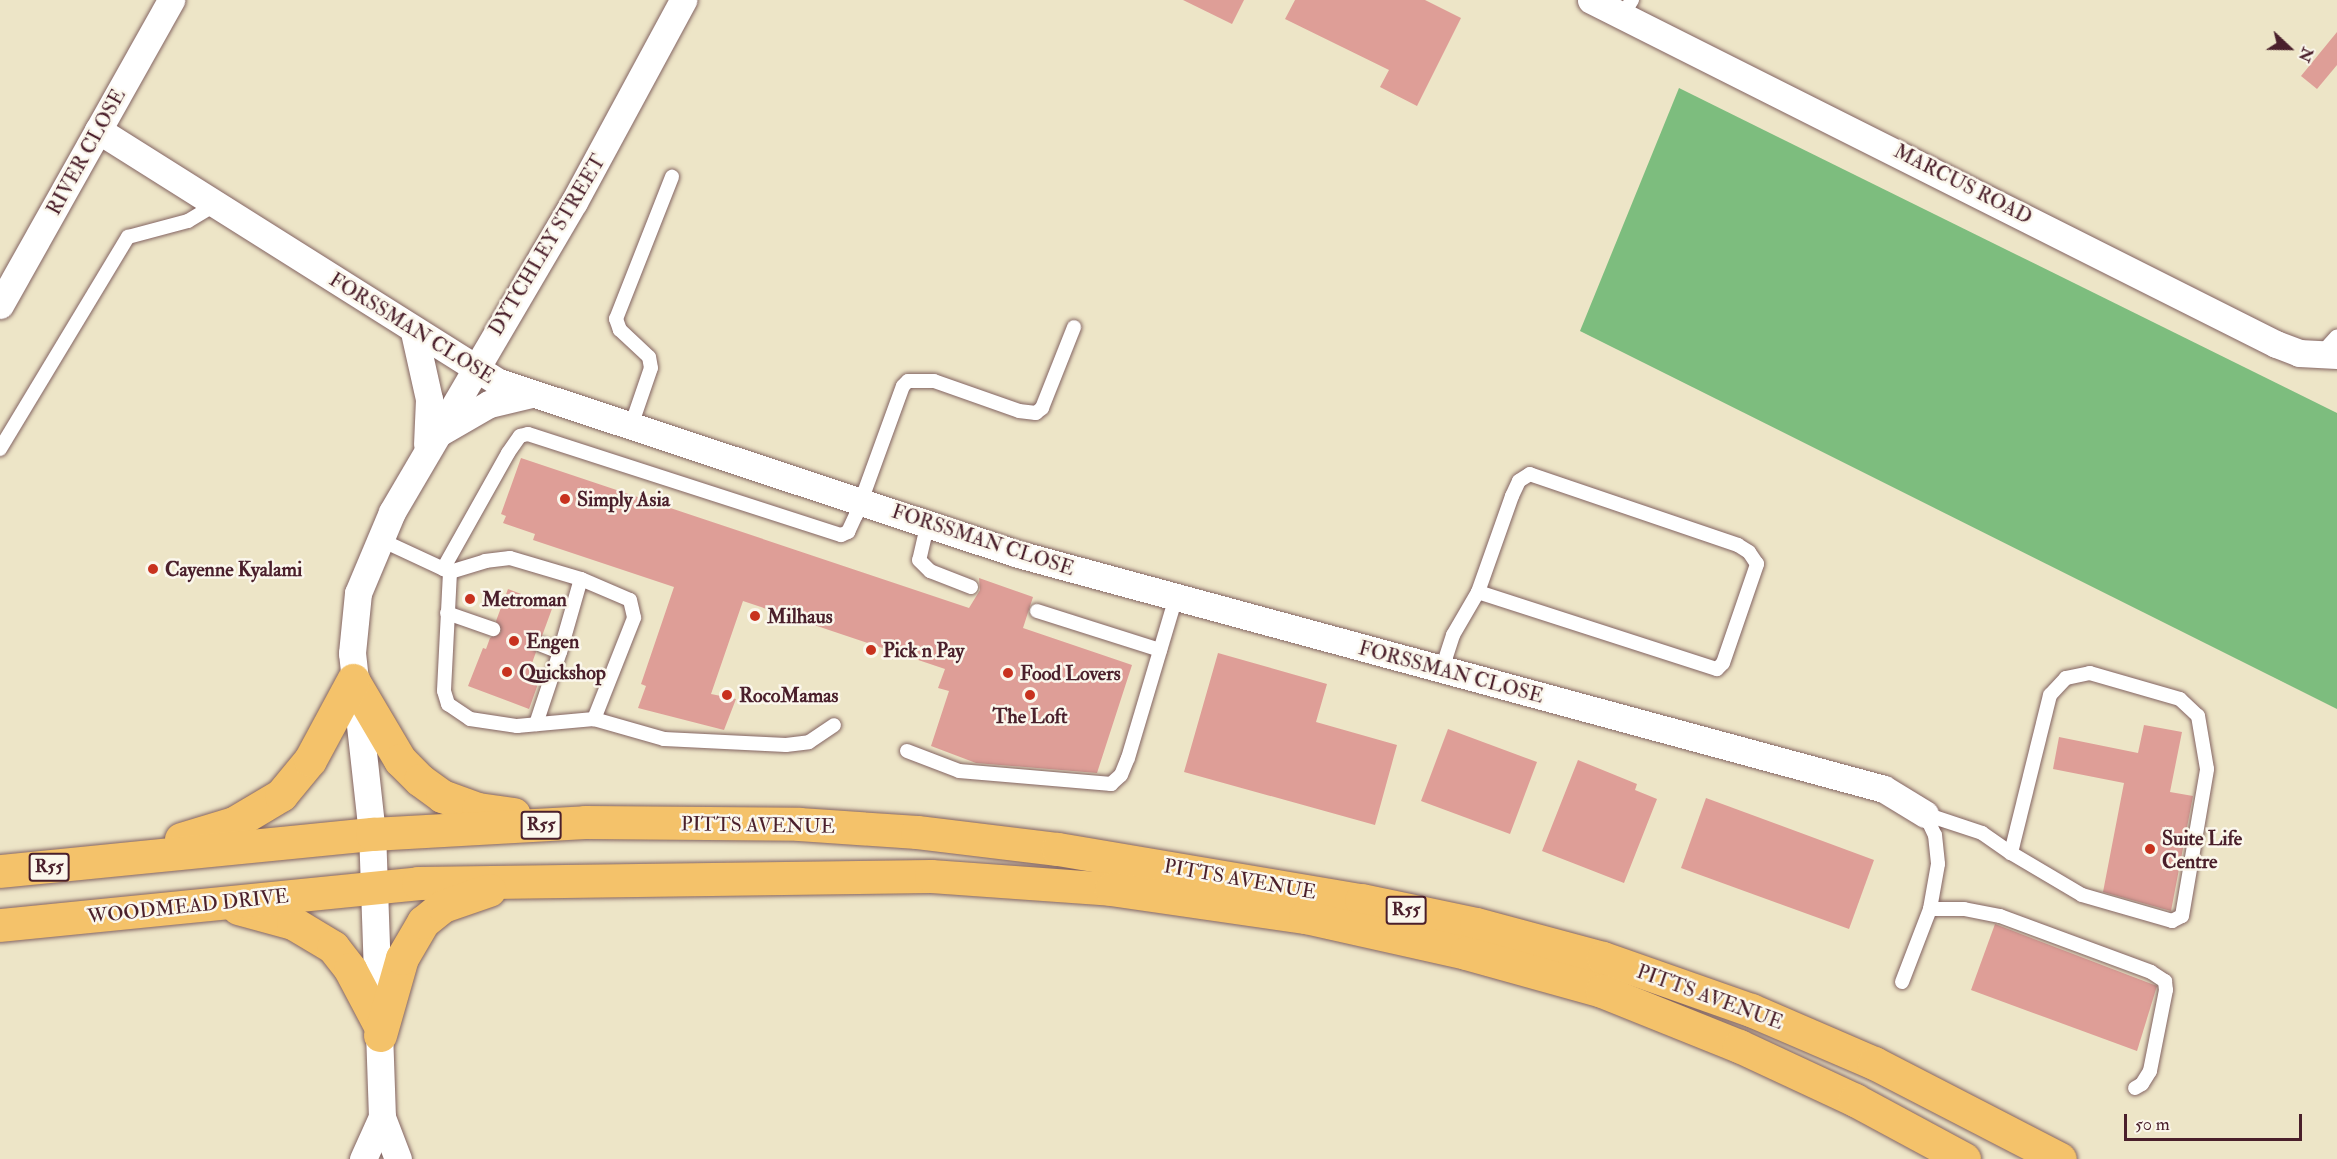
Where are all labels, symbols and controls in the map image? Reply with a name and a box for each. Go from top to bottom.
north arrow [2259,18,2319,78]
text: N [2294,44,2318,65]
street label: RIVER CLOSE [41,85,131,219]
street label: MARCUS ROAD [1890,139,2036,229]
street label: DYTCHLEY STREET [484,150,610,340]
street label: FORSSMAN CLOSE [325,267,499,389]
place label: Simply Asia [577,487,670,511]
marker: Simply Asia [558,492,572,506]
street label: FORSSMAN CLOSE [889,499,1077,581]
place label: Cayenne Kyalami [165,557,302,581]
marker: Cayenne Kyalami [146,562,160,576]
place label: Metroman [482,587,567,611]
marker: Metroman [463,592,477,606]
place label: Milhaus [767,604,833,628]
marker: Milhaus [748,609,762,623]
place label: Engen [526,629,579,653]
marker: Engen [507,634,521,648]
street label: FORSSMAN CLOSE [1356,636,1546,708]
place label: Pick n Pay [883,638,964,662]
marker: Pick n Pay [864,643,878,657]
place label: Quickshop [519,660,606,684]
place label: Food Lovers [1020,661,1121,685]
marker: Quickshop [500,665,514,679]
marker: Food Lovers [1001,666,1015,680]
place label: RocoMamas [739,683,838,707]
marker: RocoMamas [720,688,734,702]
marker: The Loft [1023,688,1037,702]
place label: The Loft [992,704,1068,728]
road number: R55 [520,810,562,840]
street label: PITTS AVENUE [681,812,835,838]
place label: Suite Life Centre [2162,826,2242,873]
marker: Suite Life Centre [2143,842,2157,856]
road number: R55 [28,852,70,882]
street label: PITTS AVENUE [1162,854,1318,904]
street label: WOODMEAD DRIVE [86,883,290,929]
road number: R55 [1385,895,1427,925]
street label: PITTS AVENUE [1633,959,1787,1035]
scale bar [2127,1102,2306,1140]
text: 50 m [2135,1113,2170,1136]

